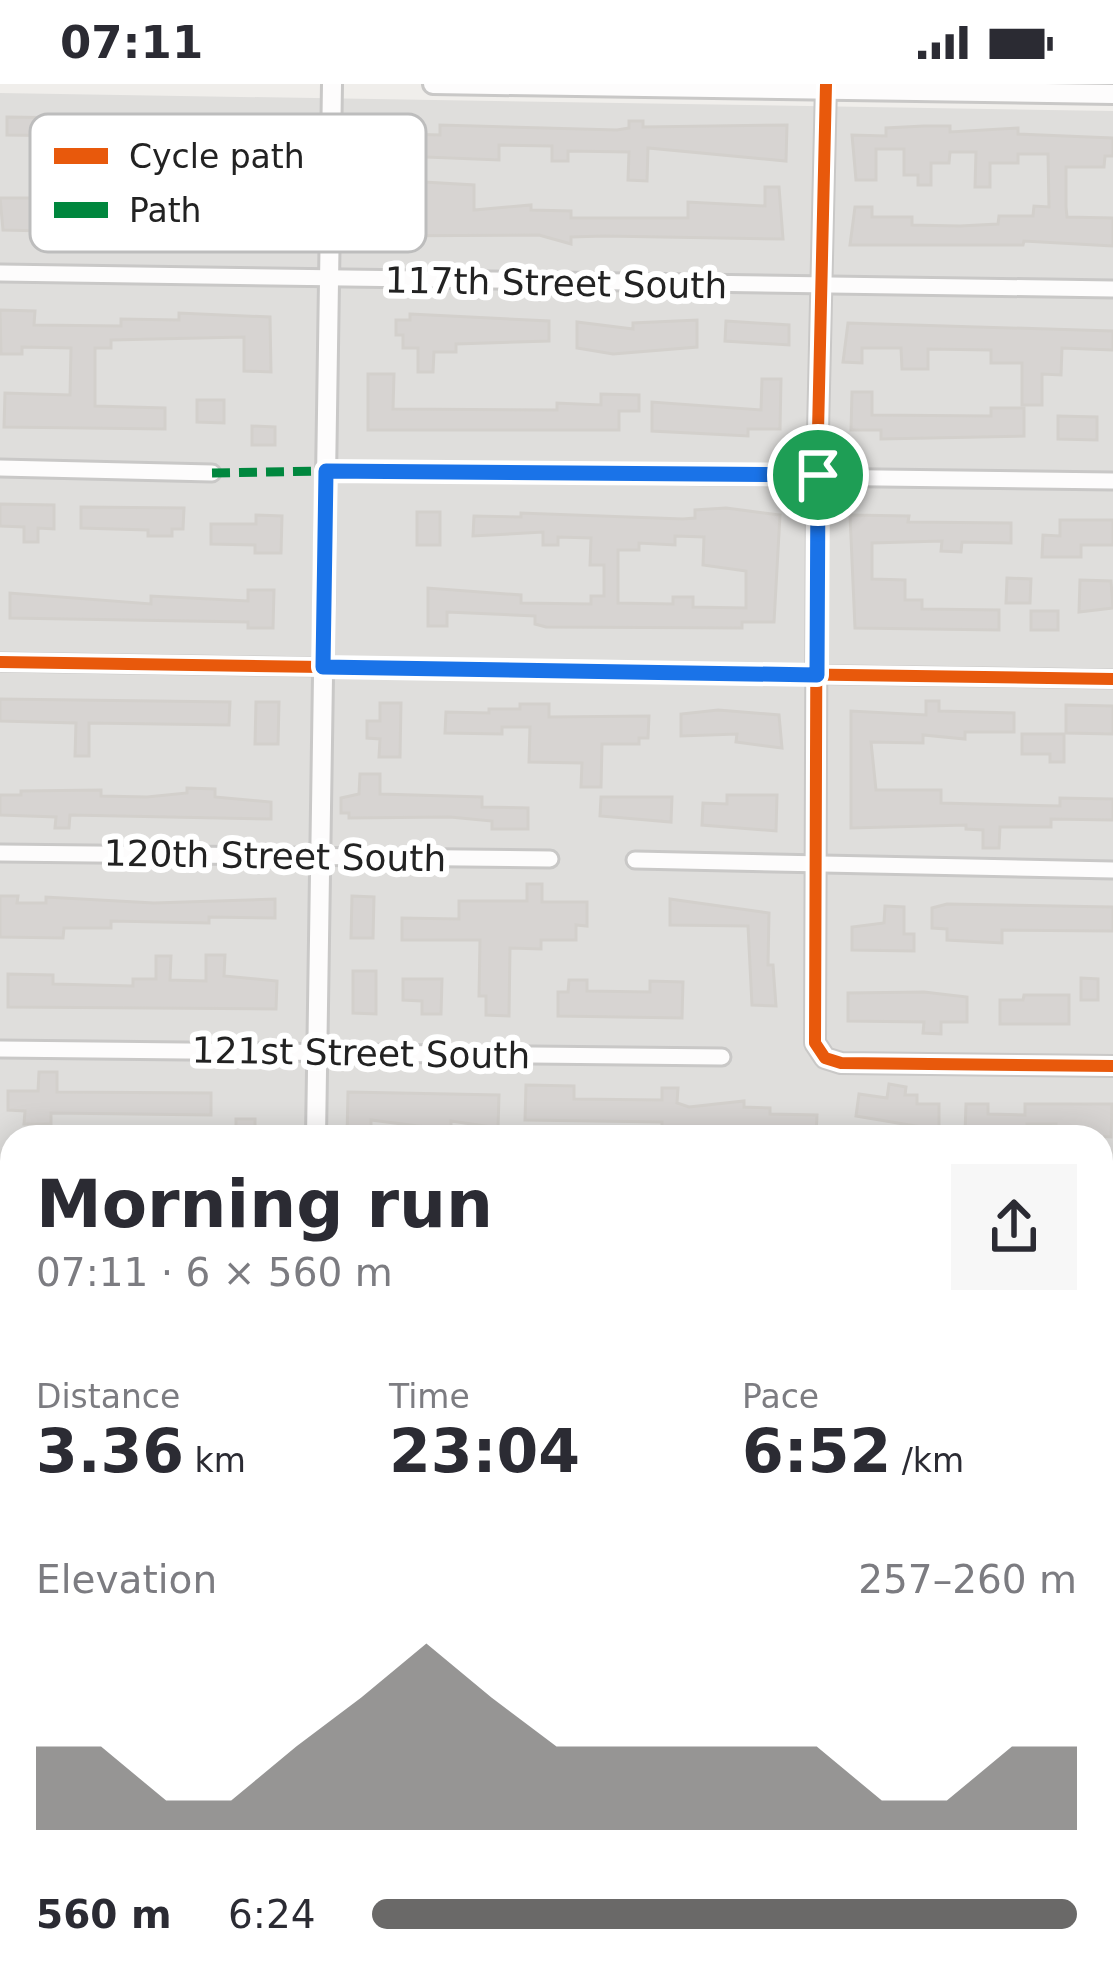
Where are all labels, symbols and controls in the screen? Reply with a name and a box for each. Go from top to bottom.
text: 07:11 [60,16,203,69]
legend [30,114,426,252]
text: Cycle path [129,137,305,176]
text: Path [129,191,202,230]
street label: 117th Street South [384,260,728,306]
pin [767,424,869,526]
icon: arrive [785,442,851,508]
street label: 120th Street South [103,833,447,879]
street label: 121st Street South [191,1030,531,1076]
button: share [951,1164,1077,1290]
text: Morning run [36,1166,493,1243]
text: 07:11 · 6 × 560 m [36,1250,393,1295]
text: Distance [36,1377,180,1416]
text: Time [389,1377,470,1416]
text: Pace [742,1377,819,1416]
text: 3.36 [36,1416,184,1486]
text: 23:04 [389,1416,580,1486]
text: 6:52 [742,1416,891,1486]
text: km [184,1441,246,1480]
text: /km [891,1441,964,1480]
text: Elevation [36,1557,217,1602]
text: 257–260 m [858,1557,1077,1602]
text: 560 m [36,1892,172,1937]
text: 6:24 [228,1892,316,1937]

